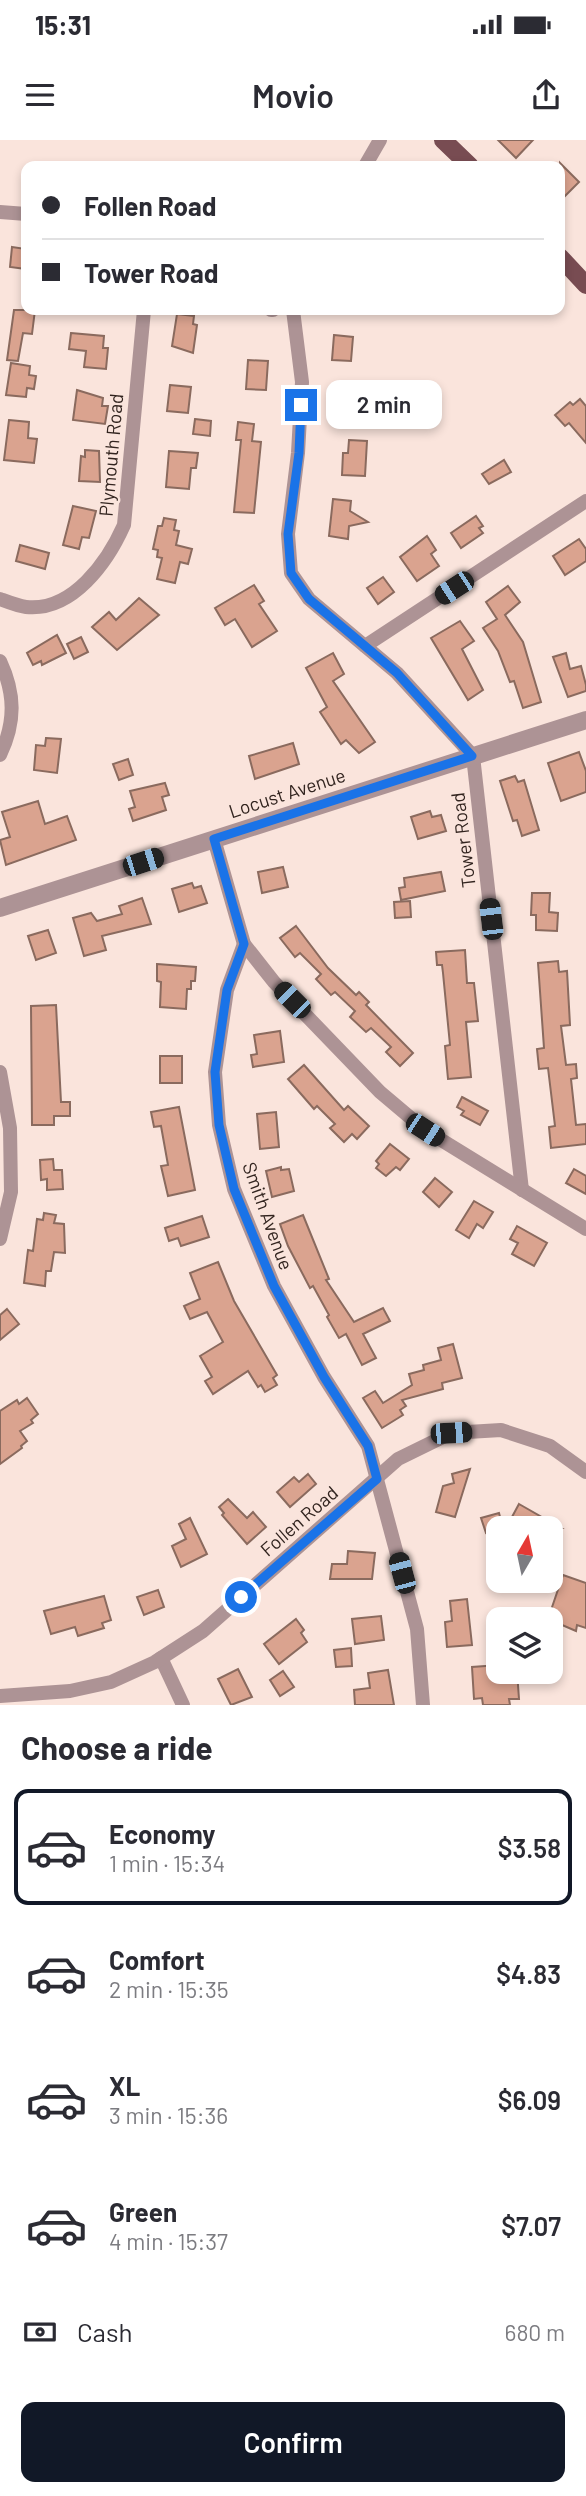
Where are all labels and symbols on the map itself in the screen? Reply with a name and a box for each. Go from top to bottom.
callout: 2 min [326,380,441,430]
route end [285,389,317,421]
street label: Plymouth Road [94,392,127,517]
car [431,568,478,608]
street label: Locust Avenue [226,763,348,822]
street label: Tower Road [445,791,480,889]
car [120,846,167,878]
car [479,897,504,941]
car [270,978,315,1022]
car [402,1110,449,1150]
street label: Smith Avenue [238,1159,299,1273]
car [430,1421,473,1445]
street label: Follen Road [255,1481,342,1561]
north arrow [486,1516,564,1592]
car [387,1550,418,1596]
route start [225,1581,257,1613]

